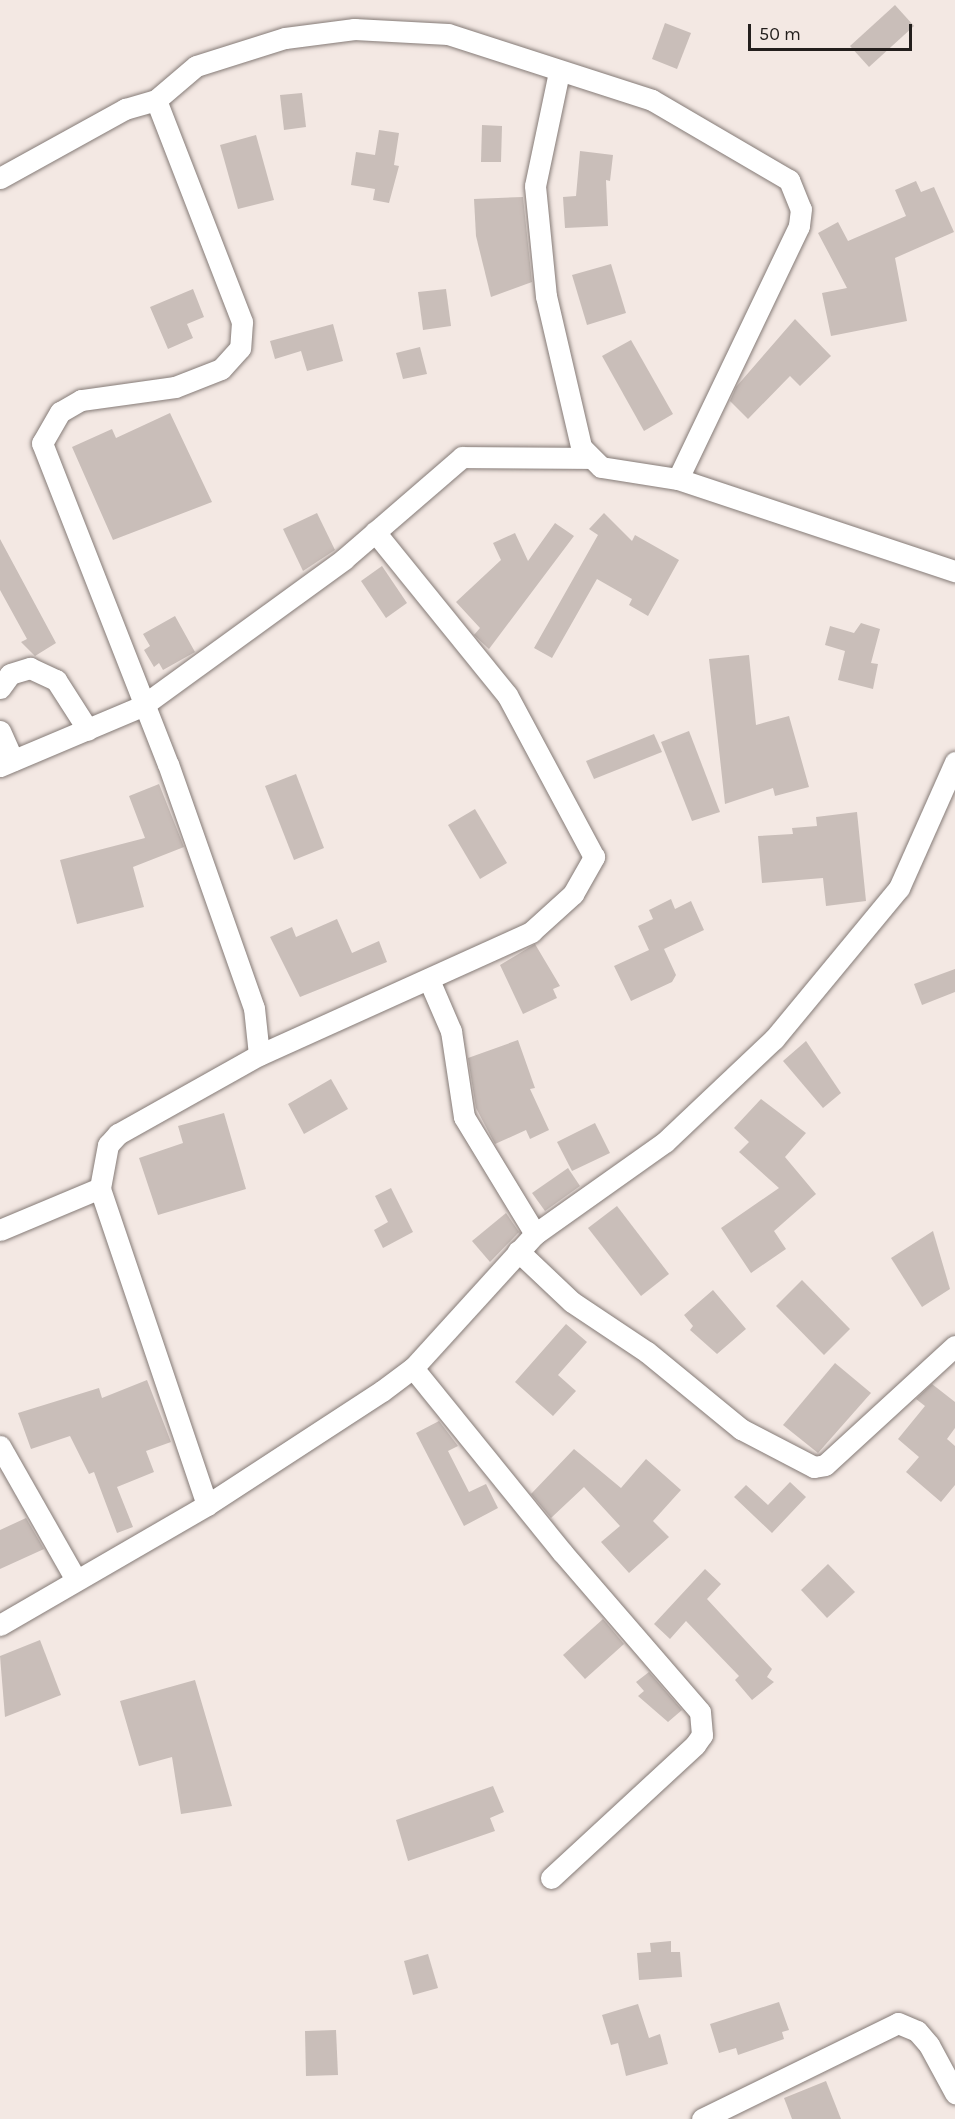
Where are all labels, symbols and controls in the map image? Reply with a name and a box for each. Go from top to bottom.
scale bar [751,12,914,50]
text: 50 m [759,23,801,45]

